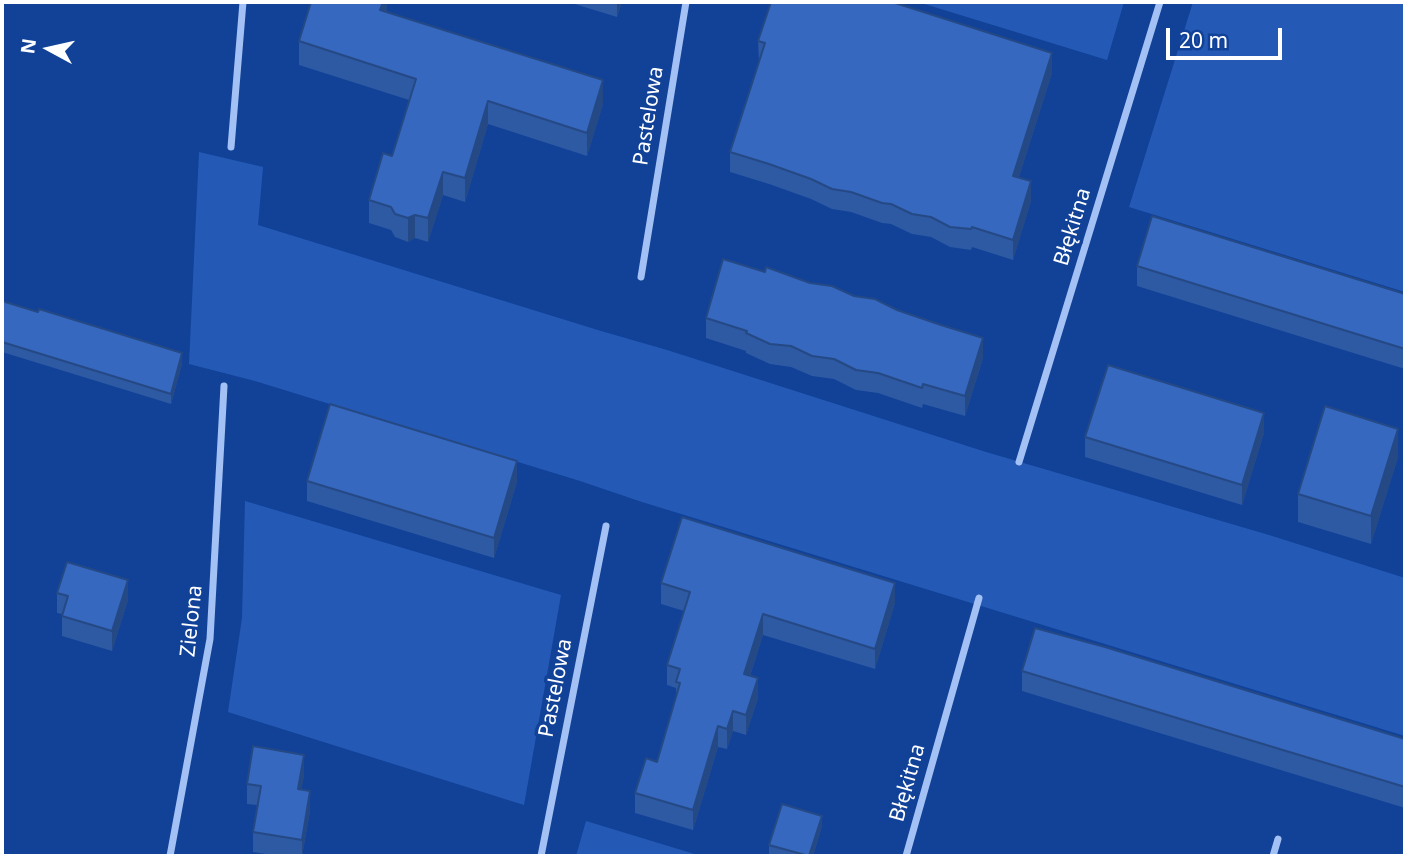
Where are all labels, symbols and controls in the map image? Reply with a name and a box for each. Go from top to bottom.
north arrow [14,14,84,84]
scale bar [1169,14,1284,58]
text: 20 m [1179,26,1228,54]
text: N [14,37,42,56]
street label: Pastelowa [629,65,669,167]
street label: Błękitna [1049,185,1097,269]
street label: Zielona [176,584,208,658]
street label: Pastelowa [534,637,578,739]
street label: Błękitna [885,741,931,825]

